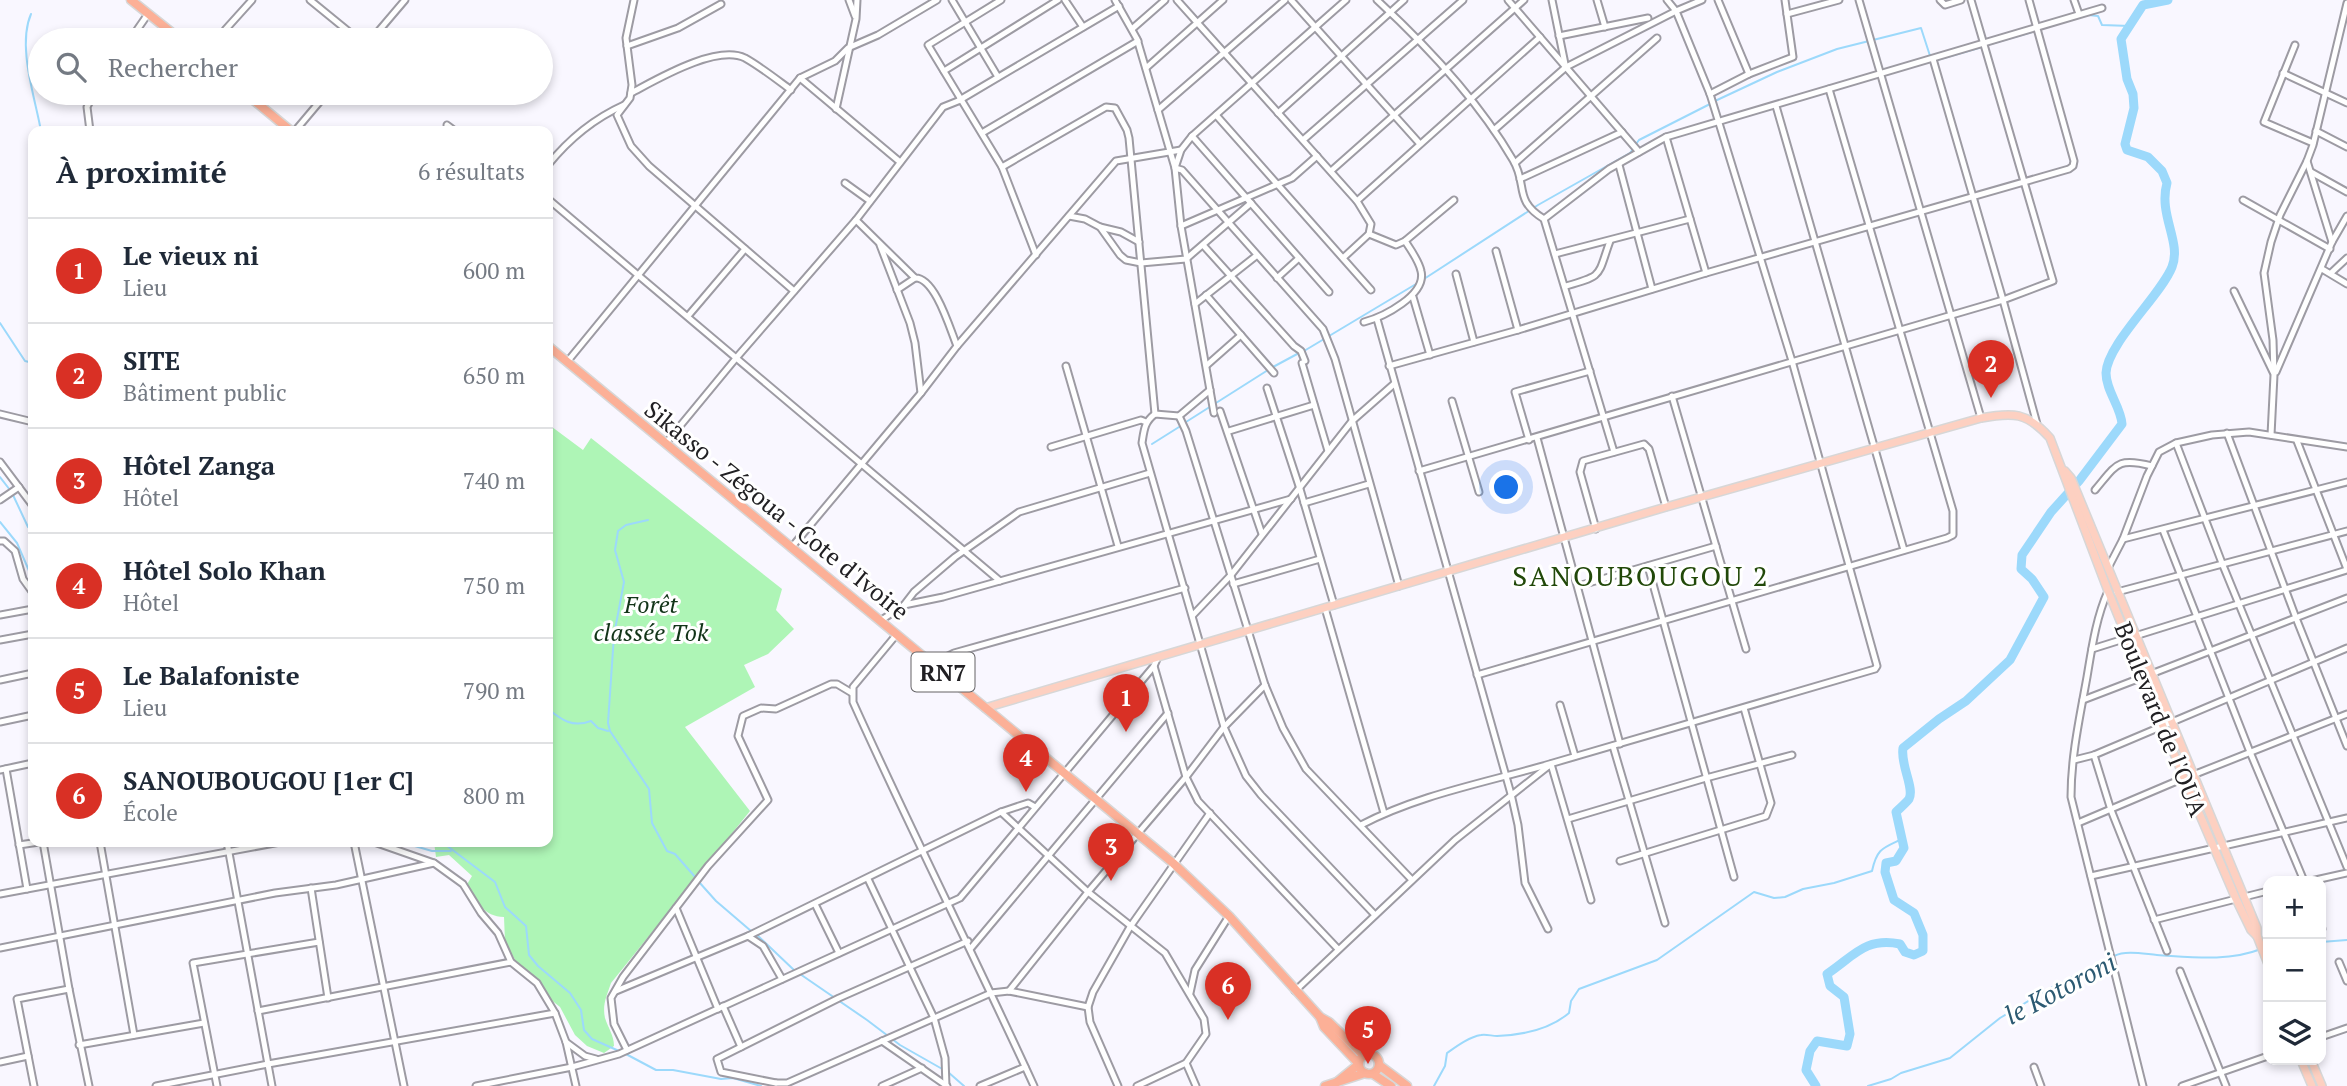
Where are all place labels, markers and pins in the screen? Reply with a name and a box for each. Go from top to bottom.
pin: 2 [1968,340,2014,398]
pin: 1 [1103,674,1149,732]
pin: 4 [1003,734,1049,792]
pin: 3 [1088,823,1134,881]
pin: 6 [1205,962,1251,1020]
pin: 5 [1345,1006,1391,1064]

